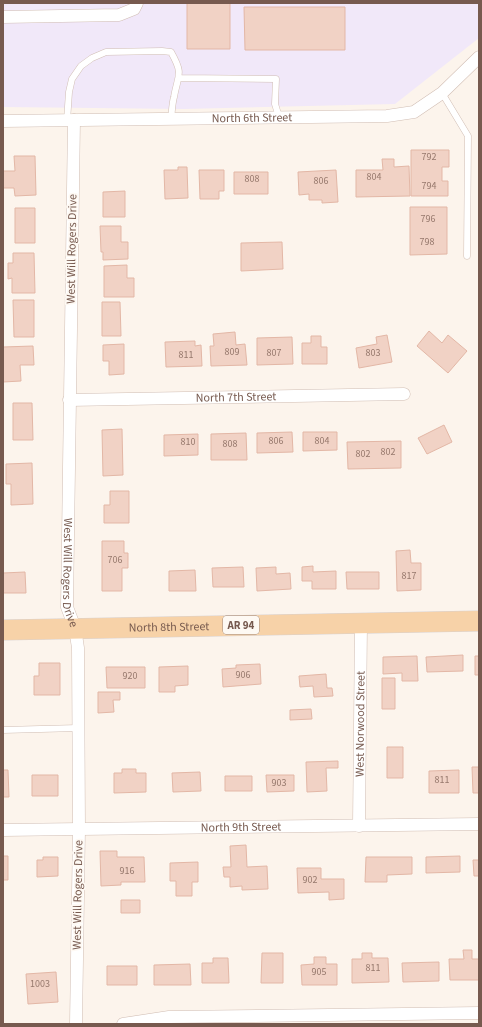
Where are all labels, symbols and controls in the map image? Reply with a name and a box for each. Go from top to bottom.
street label: North 6th Street [212,109,292,127]
house number: 792 [422,150,436,164]
house number: 804 [367,170,381,184]
house number: 808 [245,172,259,186]
house number: 806 [314,174,328,188]
house number: 794 [422,179,436,193]
street label: West Will Rogers Drive [63,194,81,304]
house number: 796 [421,212,435,226]
house number: 798 [420,235,434,249]
house number: 809 [225,345,239,359]
house number: 807 [267,346,281,360]
house number: 803 [366,346,380,360]
house number: 811 [179,348,193,362]
street label: North 7th Street [196,388,276,406]
house number: 806 [269,434,283,448]
house number: 804 [315,434,329,448]
house number: 810 [181,435,195,449]
house number: 808 [223,437,237,451]
house number: 802 [381,445,395,459]
house number: 802 [356,447,370,461]
street label: West Will Rogers Drive [58,518,82,630]
house number: 706 [108,553,122,567]
house number: 817 [402,569,416,583]
road number: AR 94 [223,616,259,634]
street label: North 8th Street [129,618,209,636]
house number: 906 [236,668,250,682]
house number: 920 [123,669,137,683]
street label: West Norwood Street [351,671,369,777]
house number: 811 [435,773,449,787]
house number: 903 [272,776,286,790]
street label: North 9th Street [201,818,281,836]
street label: West Will Rogers Drive [69,840,87,950]
house number: 916 [120,864,134,878]
house number: 902 [303,873,317,887]
house number: 811 [366,961,380,975]
house number: 905 [312,965,326,979]
house number: 1003 [30,977,50,991]

